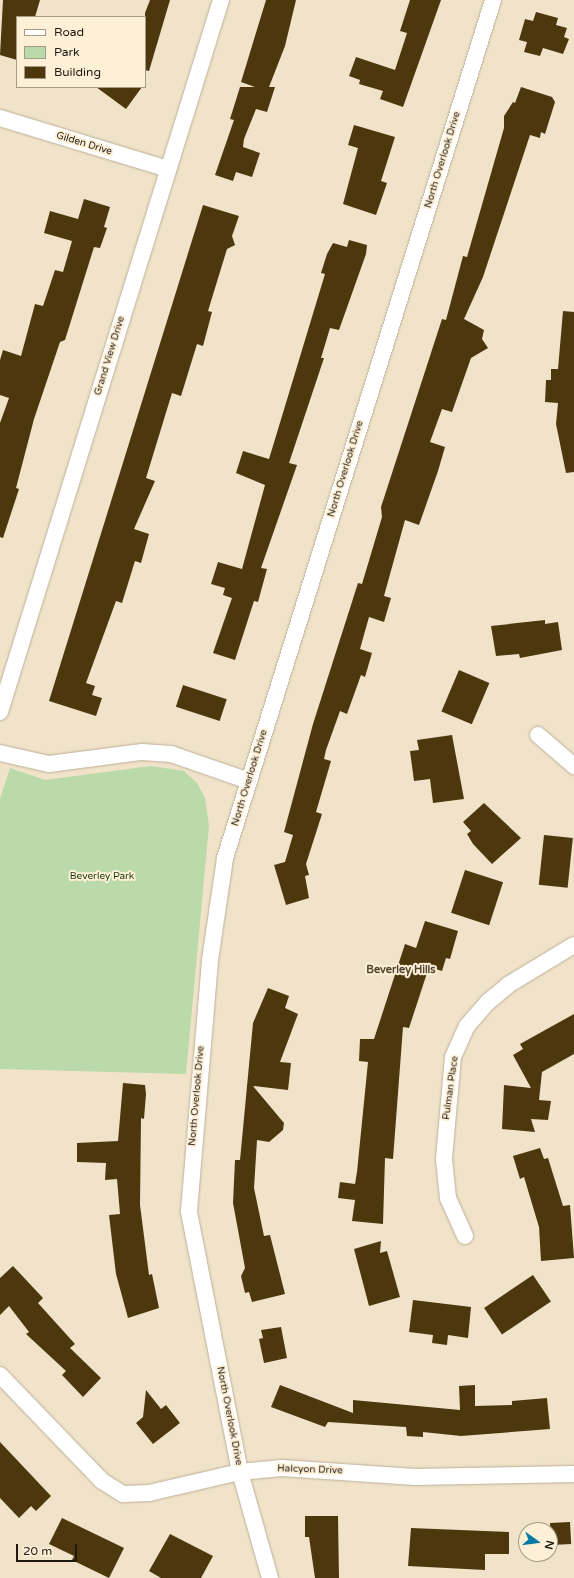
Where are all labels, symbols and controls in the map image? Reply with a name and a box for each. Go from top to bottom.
legend [16,16,146,88]
text: Road [54,25,84,39]
text: Park [54,45,80,59]
text: Building [54,65,101,79]
street label: North Overlook Drive [423,110,463,210]
street label: Gilden Drive [55,130,113,158]
street label: Grand View Drive [92,315,128,397]
street label: North Overlook Drive [326,419,366,519]
street label: North Overlook Drive [230,728,270,828]
park label: Beverley Park [70,871,134,883]
district label: Beverley Hills [366,963,436,977]
street label: North Overlook Drive [187,1045,207,1147]
street label: Pulman Place [441,1055,461,1121]
street label: North Overlook Drive [214,1366,244,1466]
street label: Halcyon Drive [277,1463,343,1477]
north arrow [518,1522,558,1562]
scale bar [18,1536,79,1562]
text: N [542,1539,557,1551]
text: 20 m [23,1544,52,1558]

